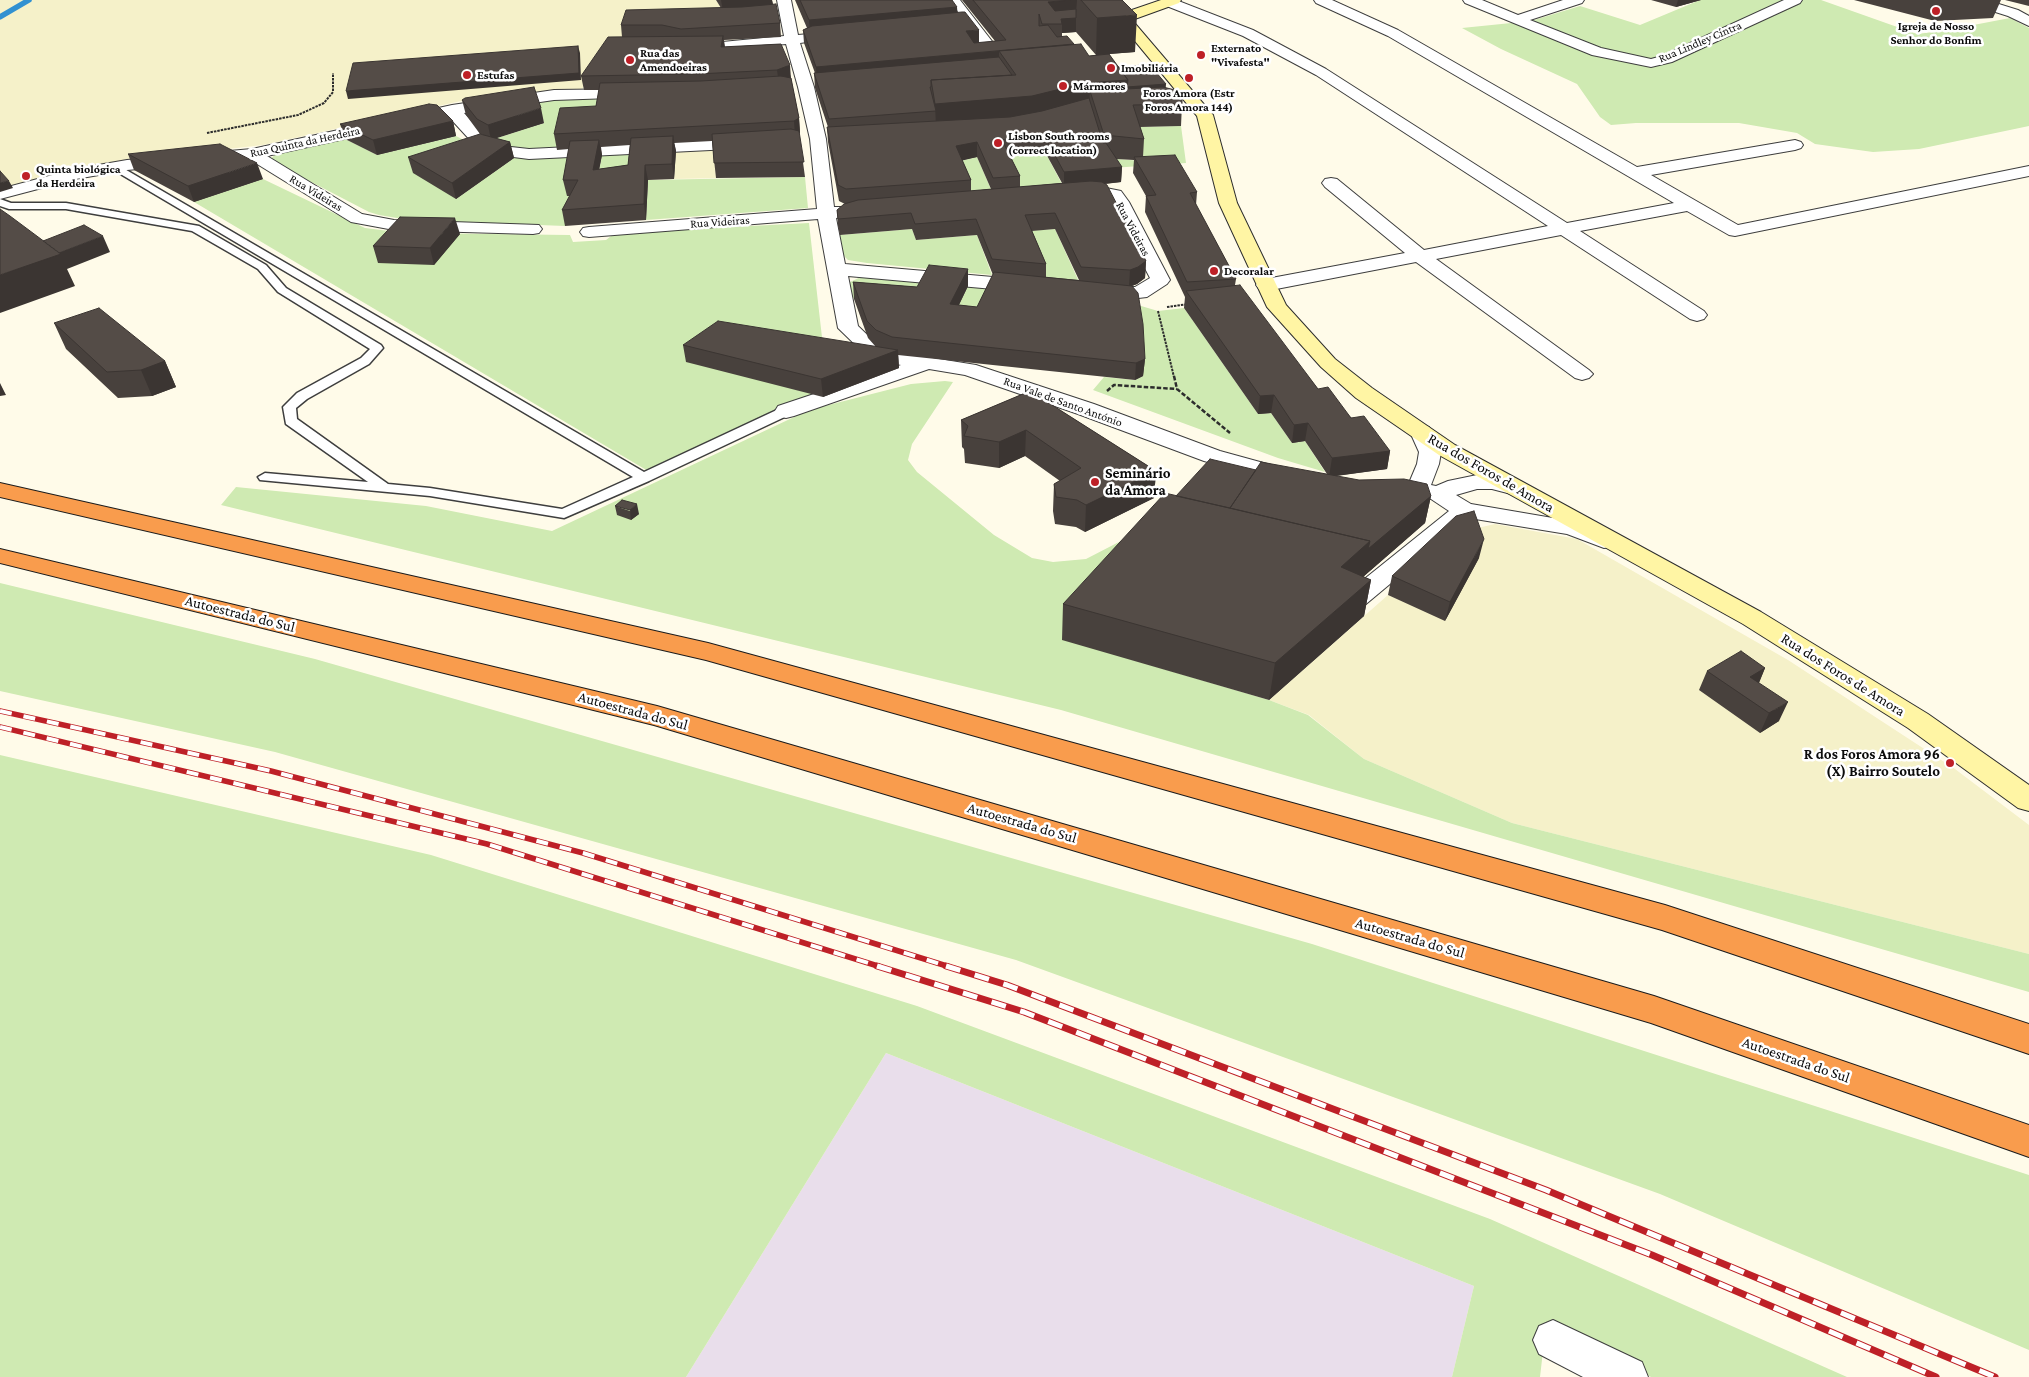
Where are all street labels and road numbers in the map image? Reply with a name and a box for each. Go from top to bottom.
street label: Rua Lindley Cintra [1656,18,1744,66]
street label: Rua Quinta da Herdeira [249,123,361,161]
street label: Rua Videiras [287,172,345,214]
street label: Rua Videiras [1113,199,1153,259]
street label: Rua Videiras [690,213,750,231]
street label: Rua Vale de Santo António [1002,374,1124,430]
street label: Rua dos Foros de Amora [1425,429,1557,517]
street label: Autoestrada do Sul [183,592,297,636]
street label: Rua dos Foros de Amora [1778,630,1908,720]
street label: Autoestrada do Sul [576,688,690,734]
street label: Autoestrada do Sul [965,799,1079,847]
street label: Autoestrada do Sul [1353,914,1467,962]
street label: Autoestrada do Sul [1740,1033,1852,1087]

